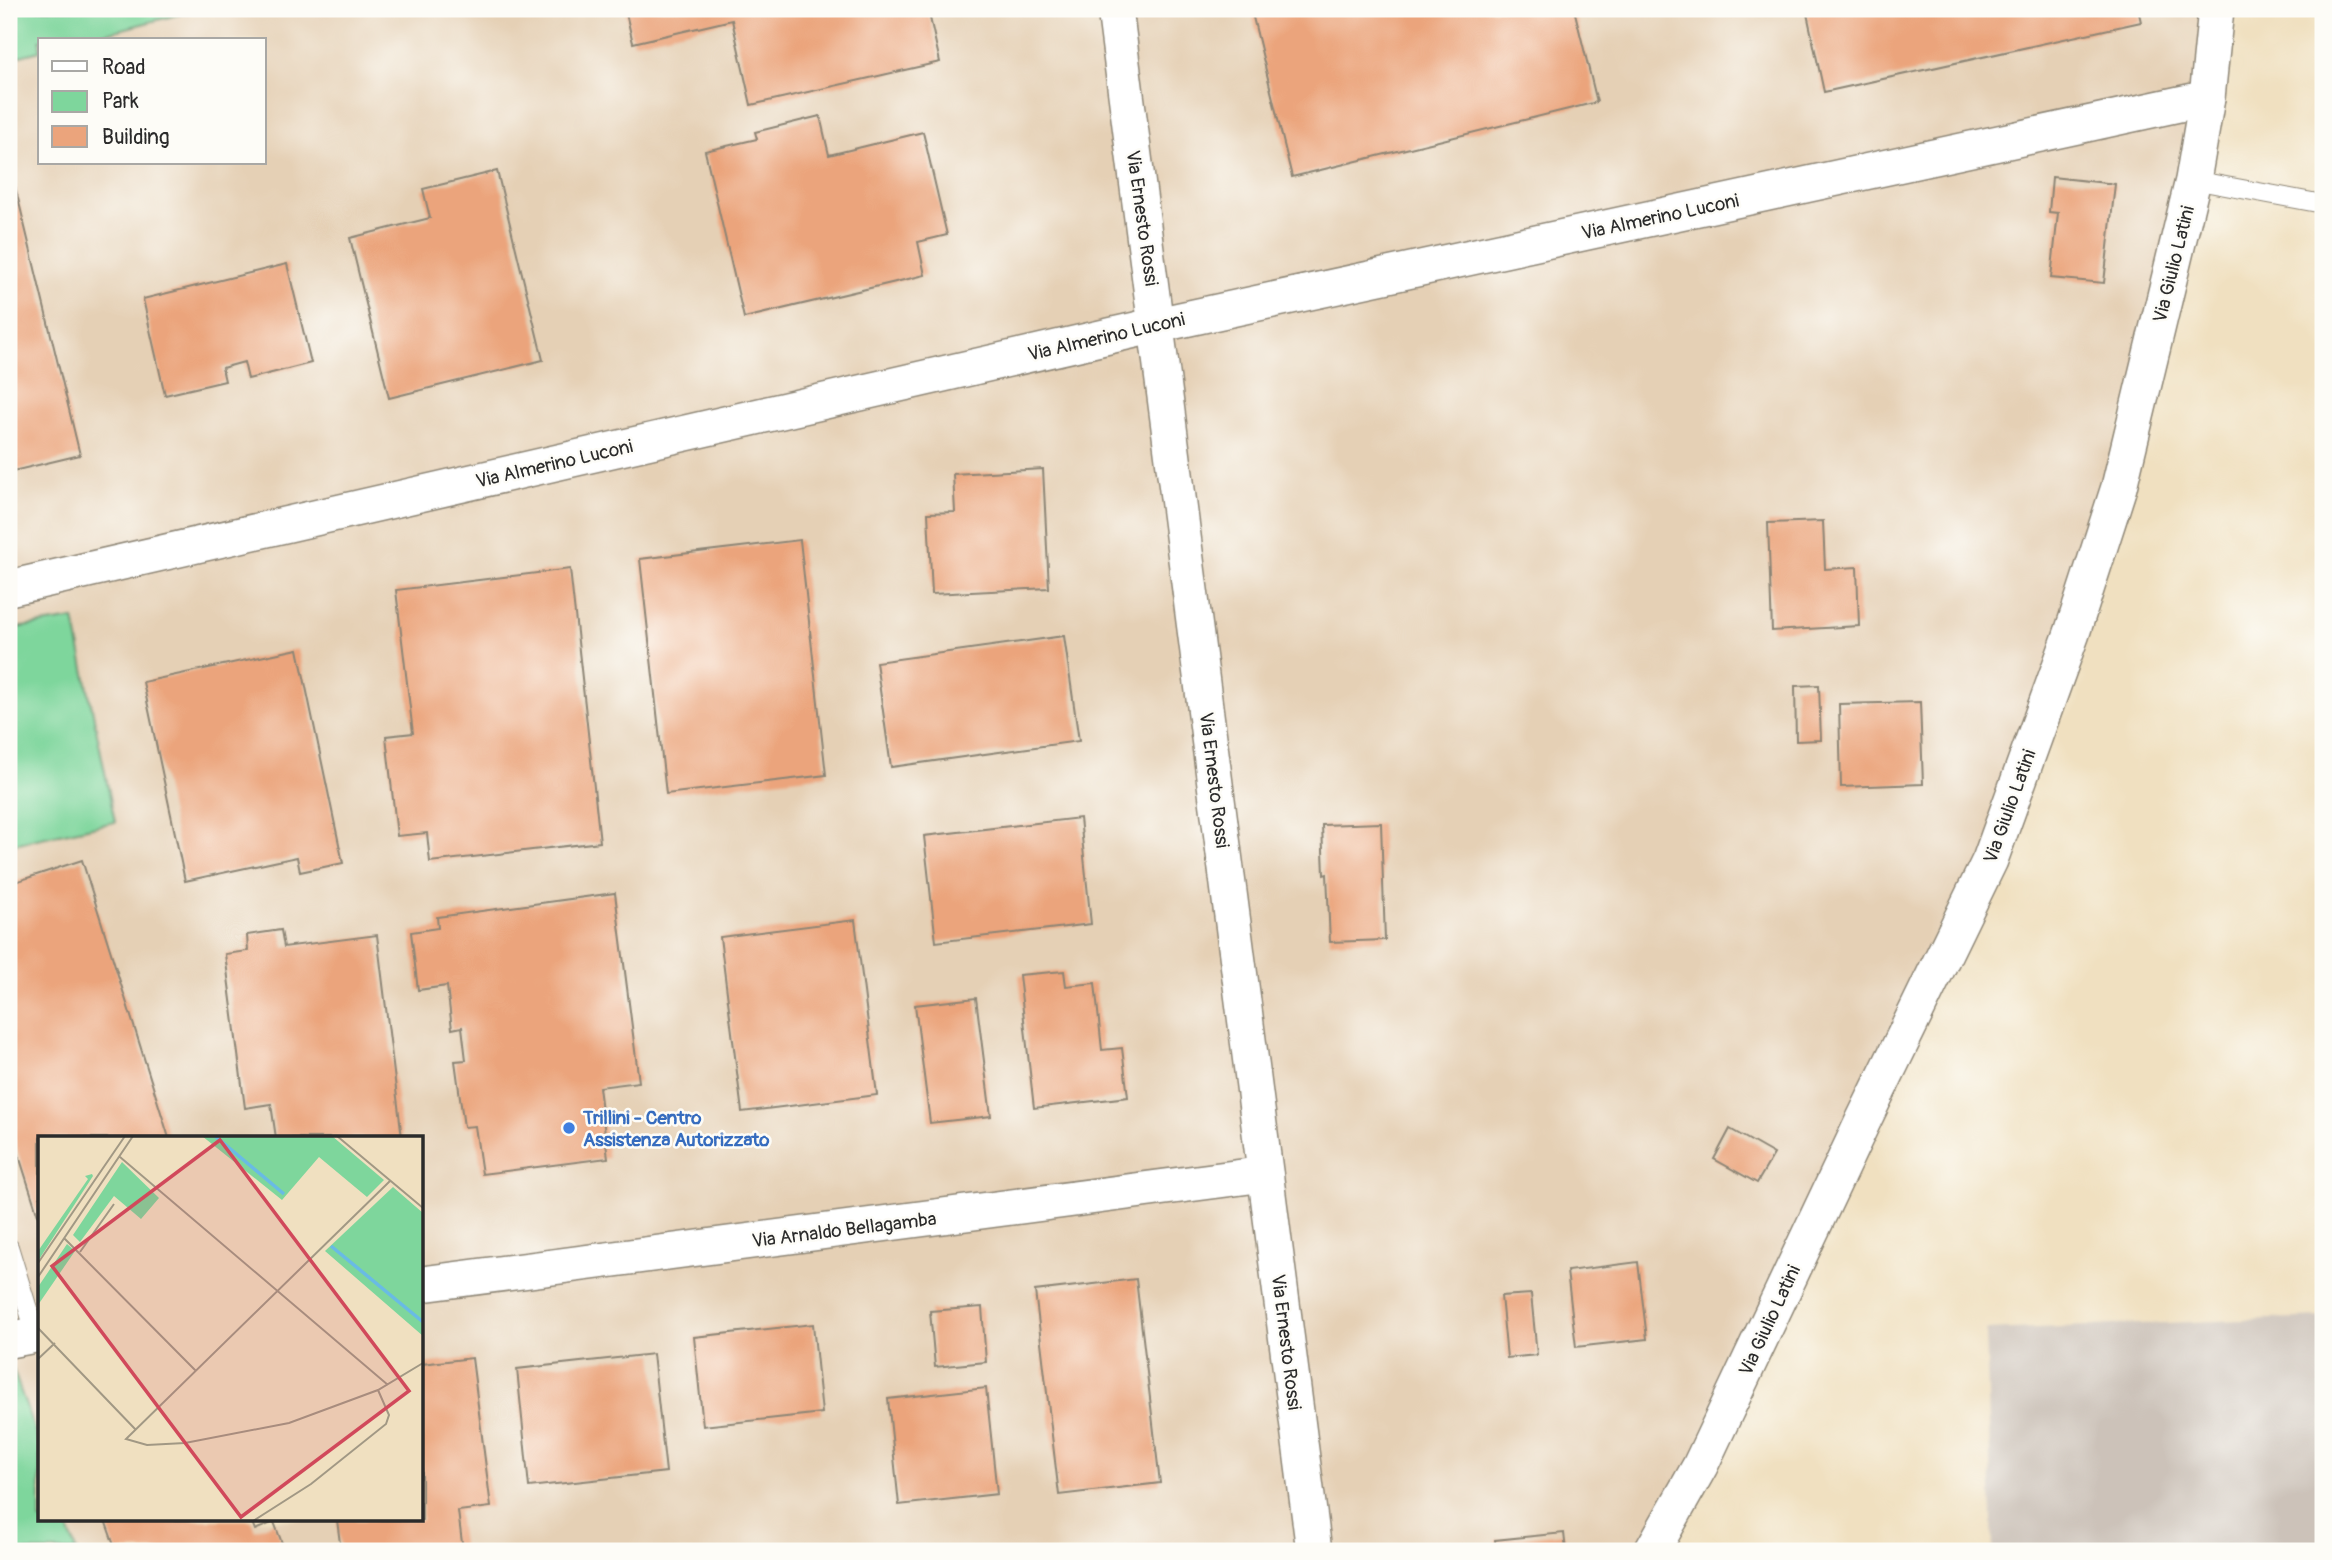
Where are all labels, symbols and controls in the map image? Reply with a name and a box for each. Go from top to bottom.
legend [38,38,266,164]
text: Road [102,54,146,81]
text: Park [102,88,139,115]
text: Building [102,124,169,151]
street label: Via Ernesto Rossi [1121,149,1163,287]
street label: Via Almerino Luconi [1579,189,1741,245]
street label: Via Giulio Latini [2148,203,2200,325]
street label: Via Almerino Luconi [1025,307,1187,367]
street label: Via Almerino Luconi [473,434,635,494]
street label: Via Ernesto Rossi [1194,711,1234,849]
street label: Via Giulio Latini [1978,746,2042,867]
place label: Trillini - Centro Assistenza Autorizzato [582,1106,770,1152]
marker: Trillini - Centro Assistenza Autorizzato [561,1120,577,1136]
inset map [38,1136,424,1522]
street label: Via Arnaldo Bellagamba [751,1207,938,1253]
street label: Via Giulio Latini [1734,1261,1806,1380]
street label: Via Ernesto Rossi [1266,1273,1306,1411]

